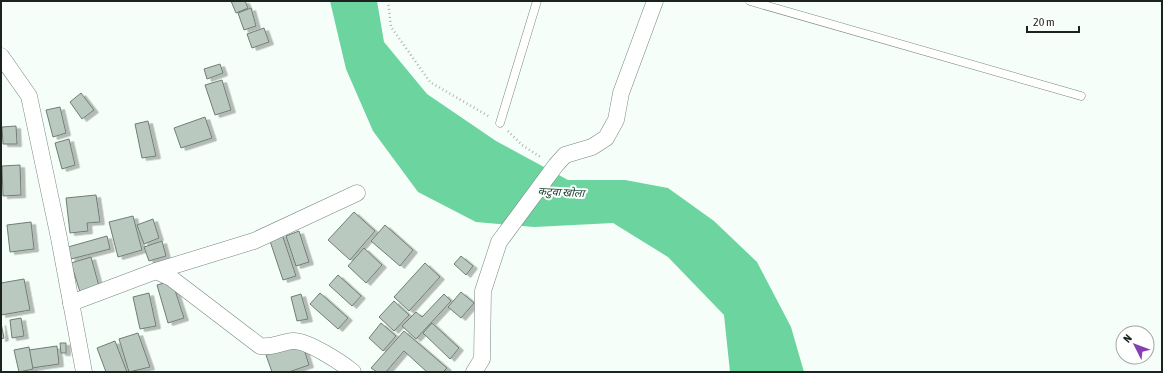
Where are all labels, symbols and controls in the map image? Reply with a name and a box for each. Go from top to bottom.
scale bar [1027,8,1079,34]
text: 20 m [1033,15,1055,29]
water label: कटुवा खोला [537,185,587,200]
north arrow [1115,325,1155,365]
text: N [1121,332,1134,345]

